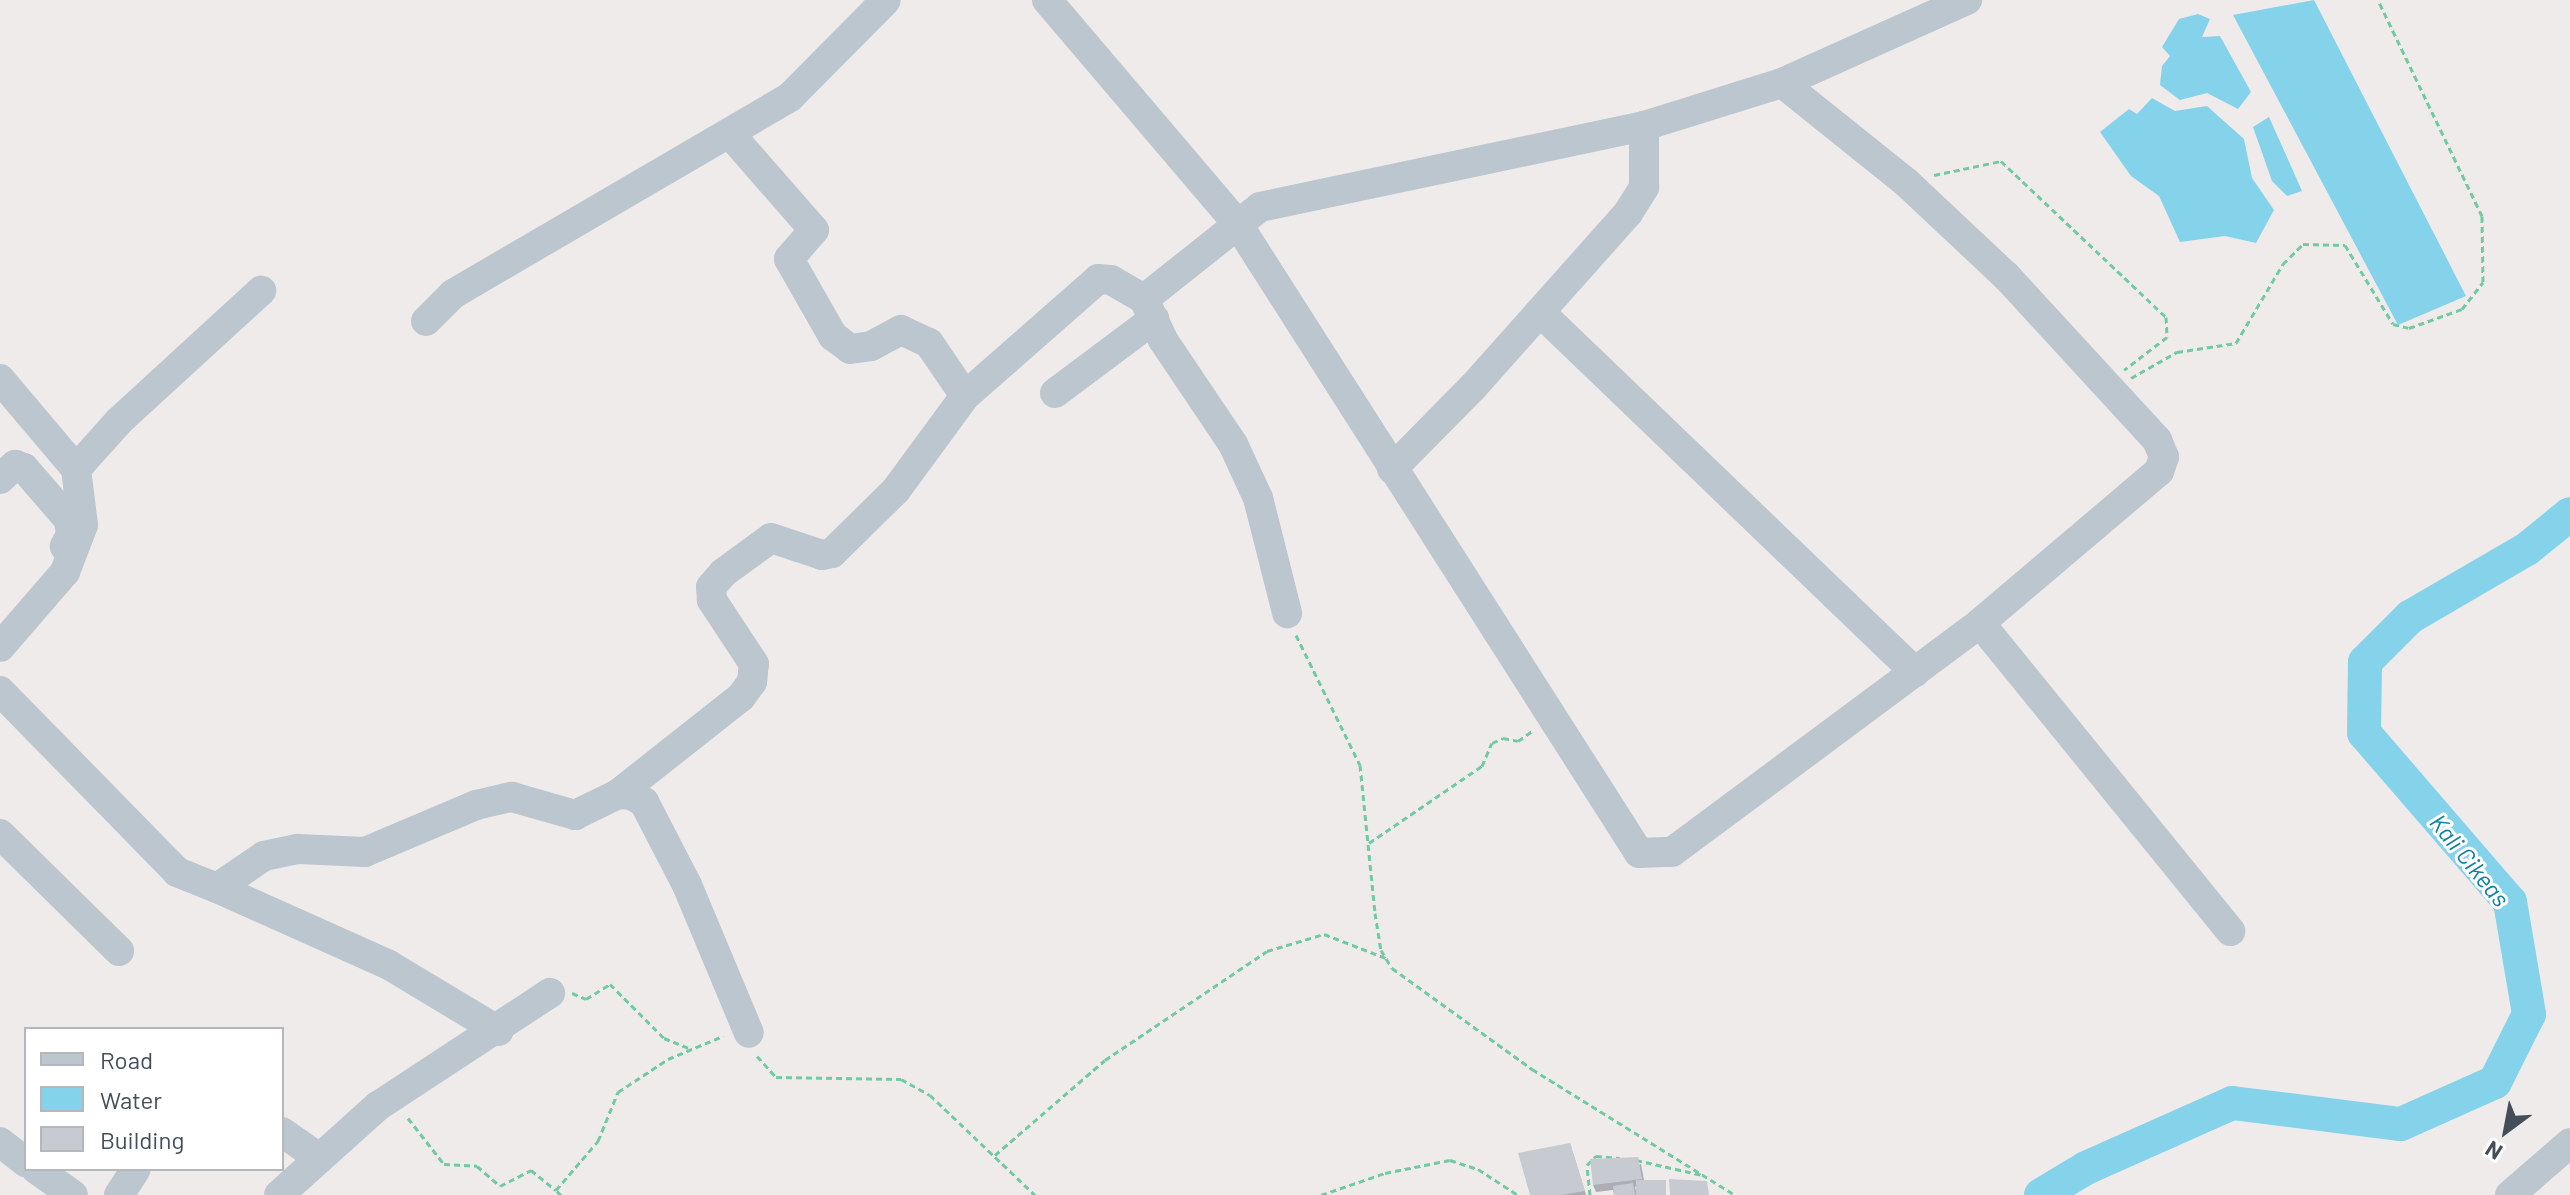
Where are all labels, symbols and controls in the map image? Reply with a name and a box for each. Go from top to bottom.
water label: Kali Cikeas [2424,808,2516,912]
legend [24,1027,284,1171]
text: Road [100,1045,153,1074]
text: Water [100,1085,162,1114]
north arrow [2466,1091,2546,1171]
text: Building [100,1125,184,1154]
text: N [2480,1136,2506,1166]

